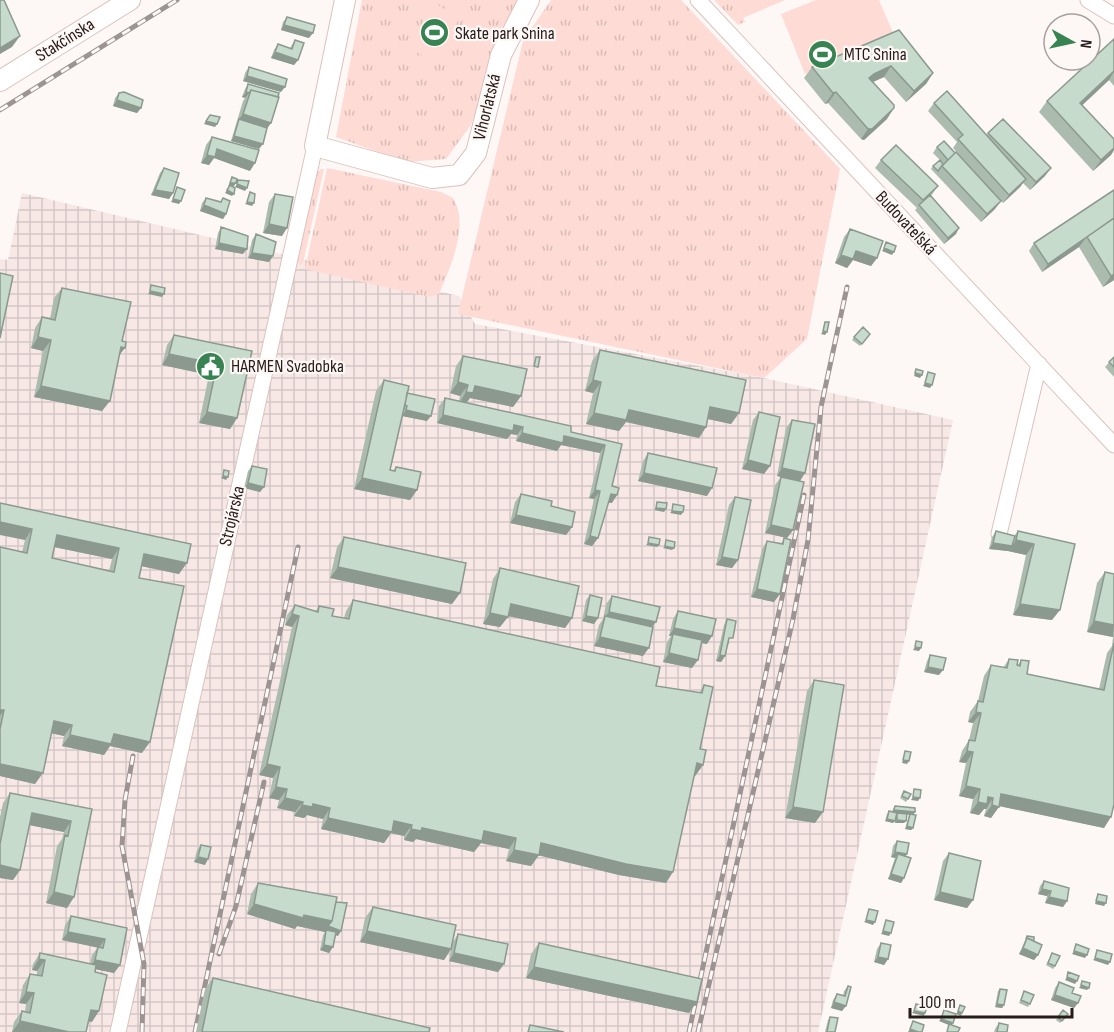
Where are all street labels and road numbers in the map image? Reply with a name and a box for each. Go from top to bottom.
street label: Stakčínska [32,14,98,66]
street label: Vihorlatská [469,72,505,142]
street label: Budovateľská [871,187,941,259]
street label: Strojárska [215,484,249,548]

